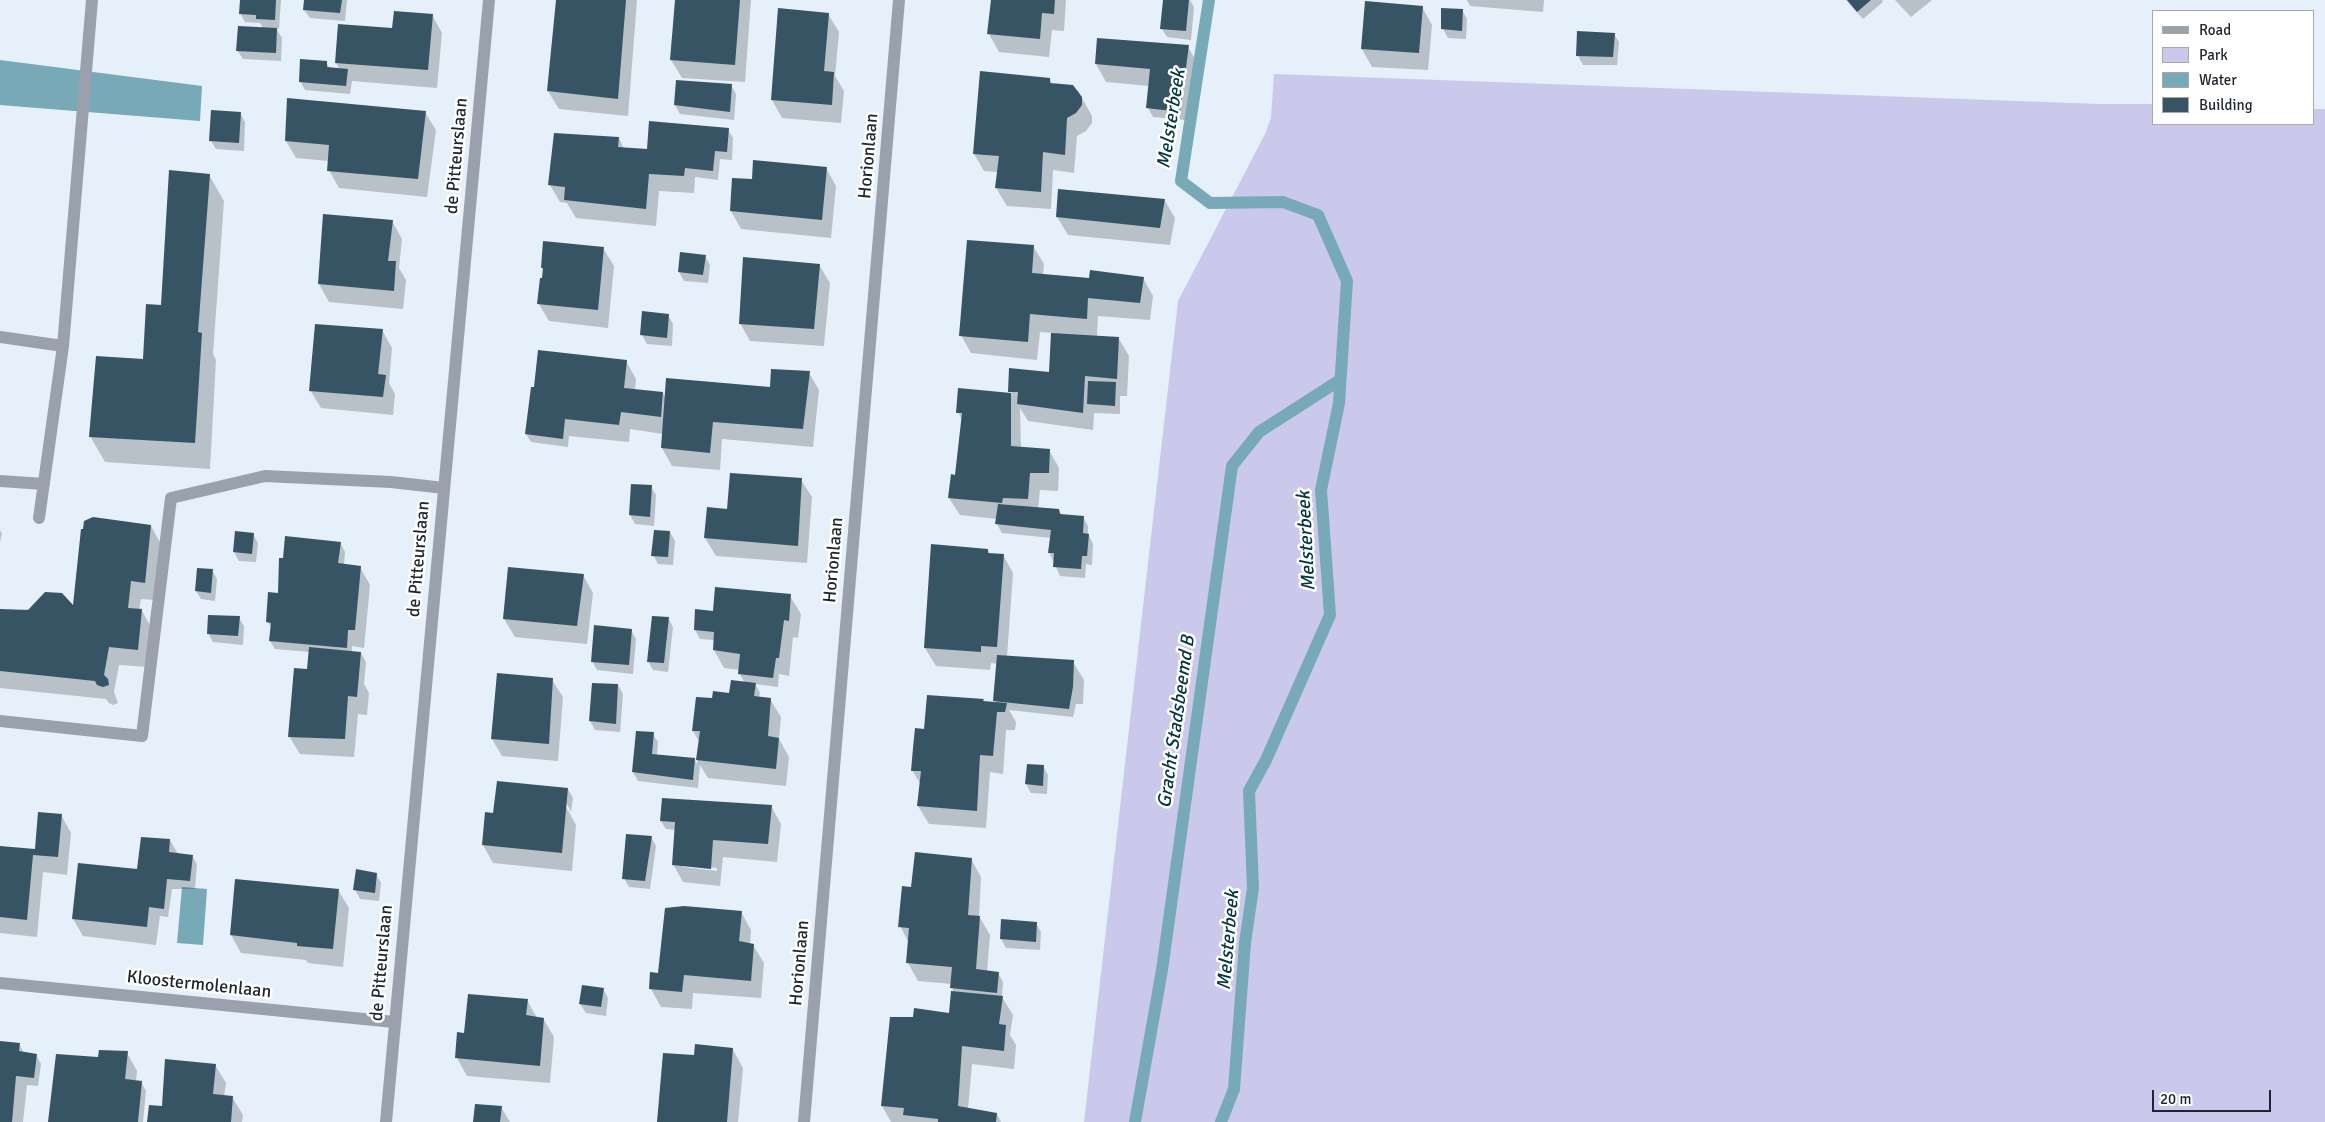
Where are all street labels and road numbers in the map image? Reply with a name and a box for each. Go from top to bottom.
street label: de Pitteurslaan [441,97,473,215]
street label: Horionlaan [854,112,884,200]
street label: de Pitteurslaan [403,500,435,618]
street label: Horionlaan [819,516,849,604]
street label: de Pitteurslaan [366,904,398,1022]
street label: Horionlaan [785,919,815,1007]
street label: Kloostermolenlaan [126,967,272,1003]

